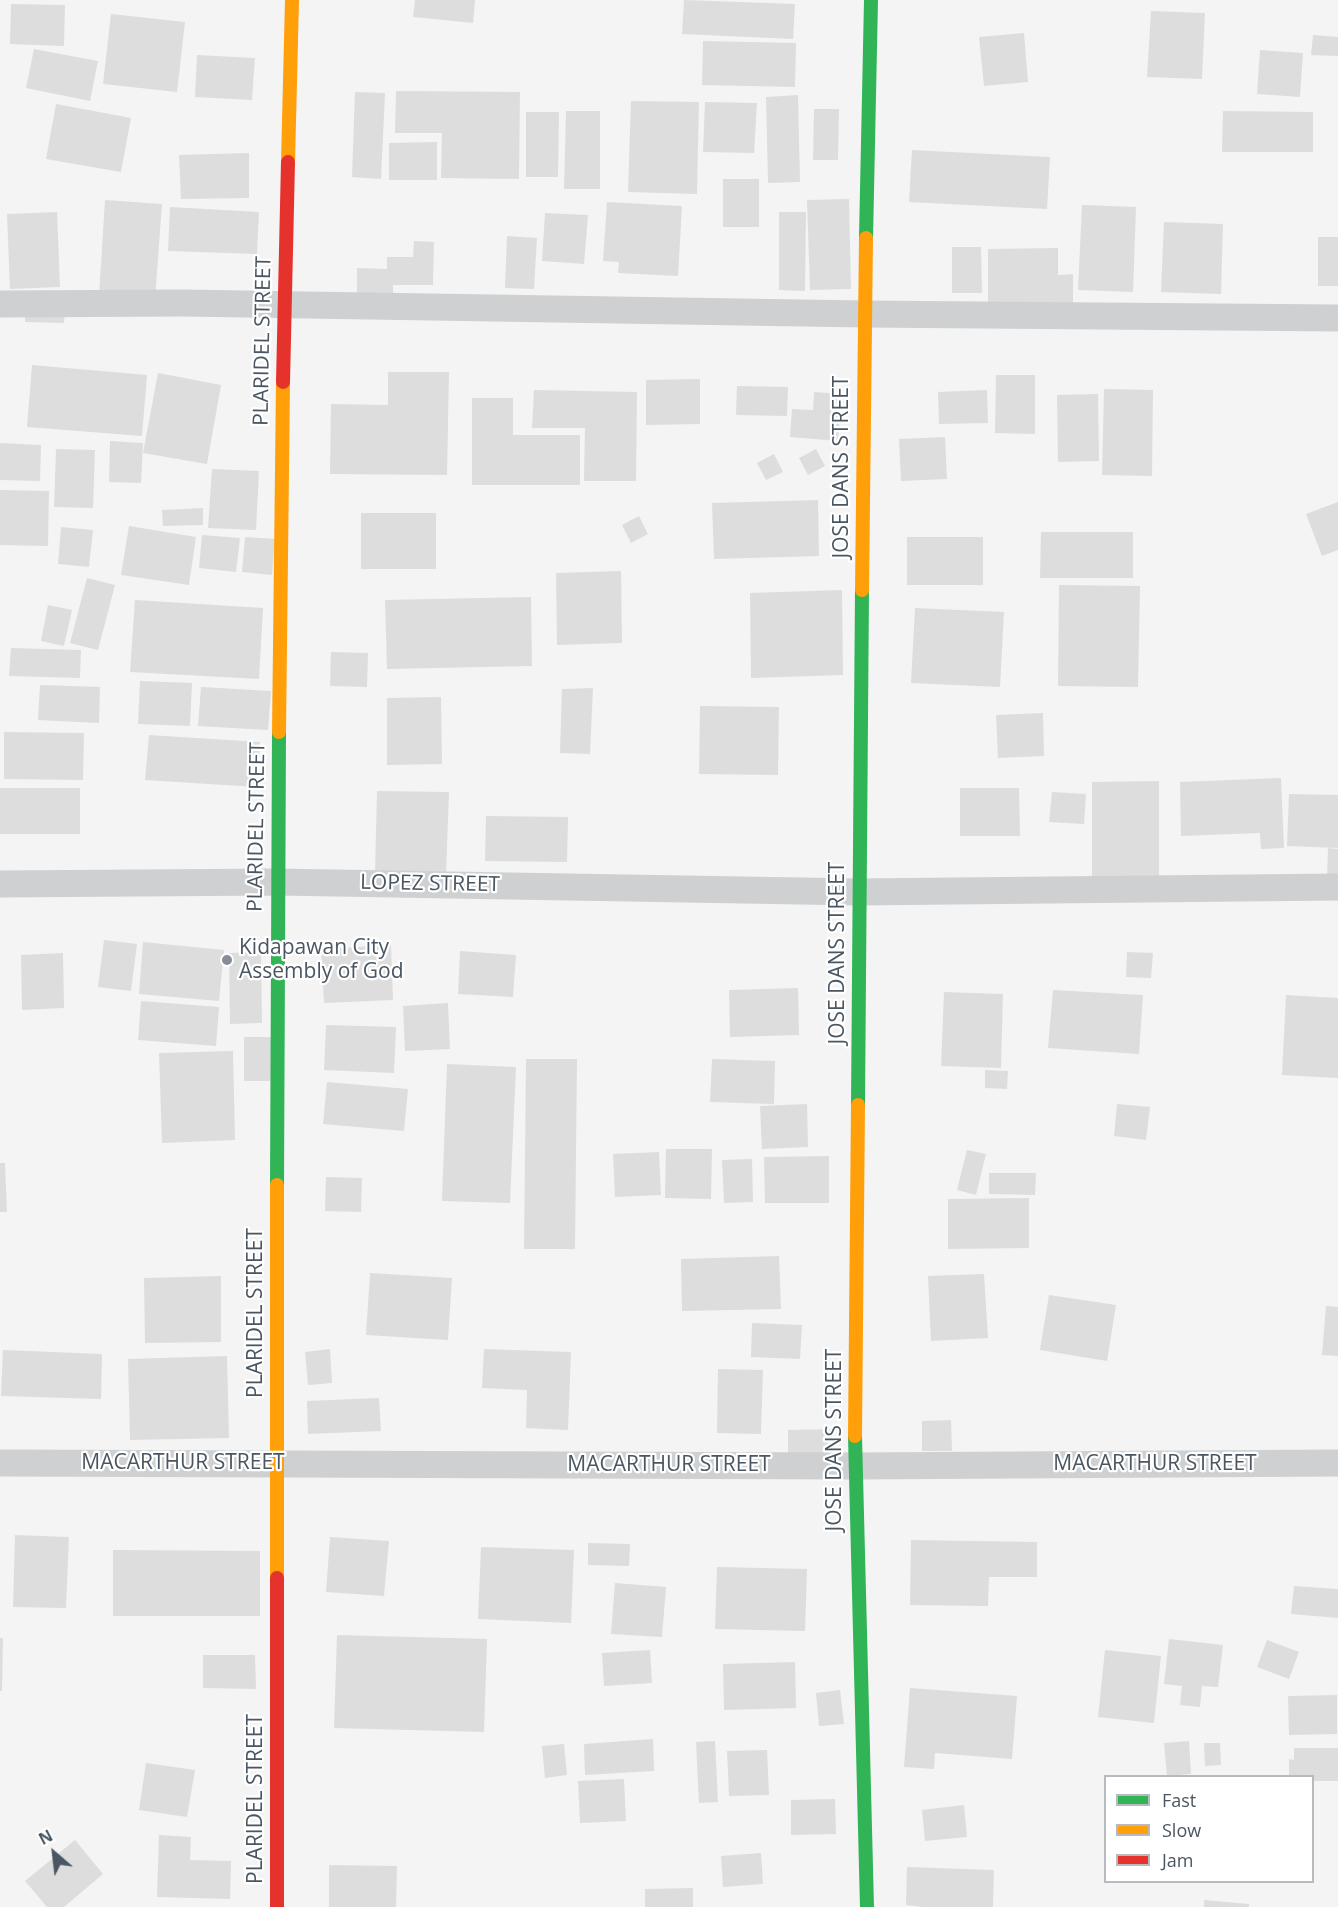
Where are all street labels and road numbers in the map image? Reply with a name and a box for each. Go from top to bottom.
street label: PLARIDEL STREET [249,256,277,426]
street label: JOSE DANS STREET [829,376,855,558]
street label: PLARIDEL STREET [243,742,271,912]
street label: JOSE DANS STREET [825,862,851,1044]
street label: LOPEZ STREET [360,870,500,898]
street label: PLARIDEL STREET [243,1228,269,1398]
street label: JOSE DANS STREET [822,1349,848,1531]
street label: MACARTHUR STREET [81,1450,285,1476]
street label: MACARTHUR STREET [1053,1451,1257,1477]
street label: MACARTHUR STREET [567,1452,771,1478]
street label: PLARIDEL STREET [243,1714,269,1884]

